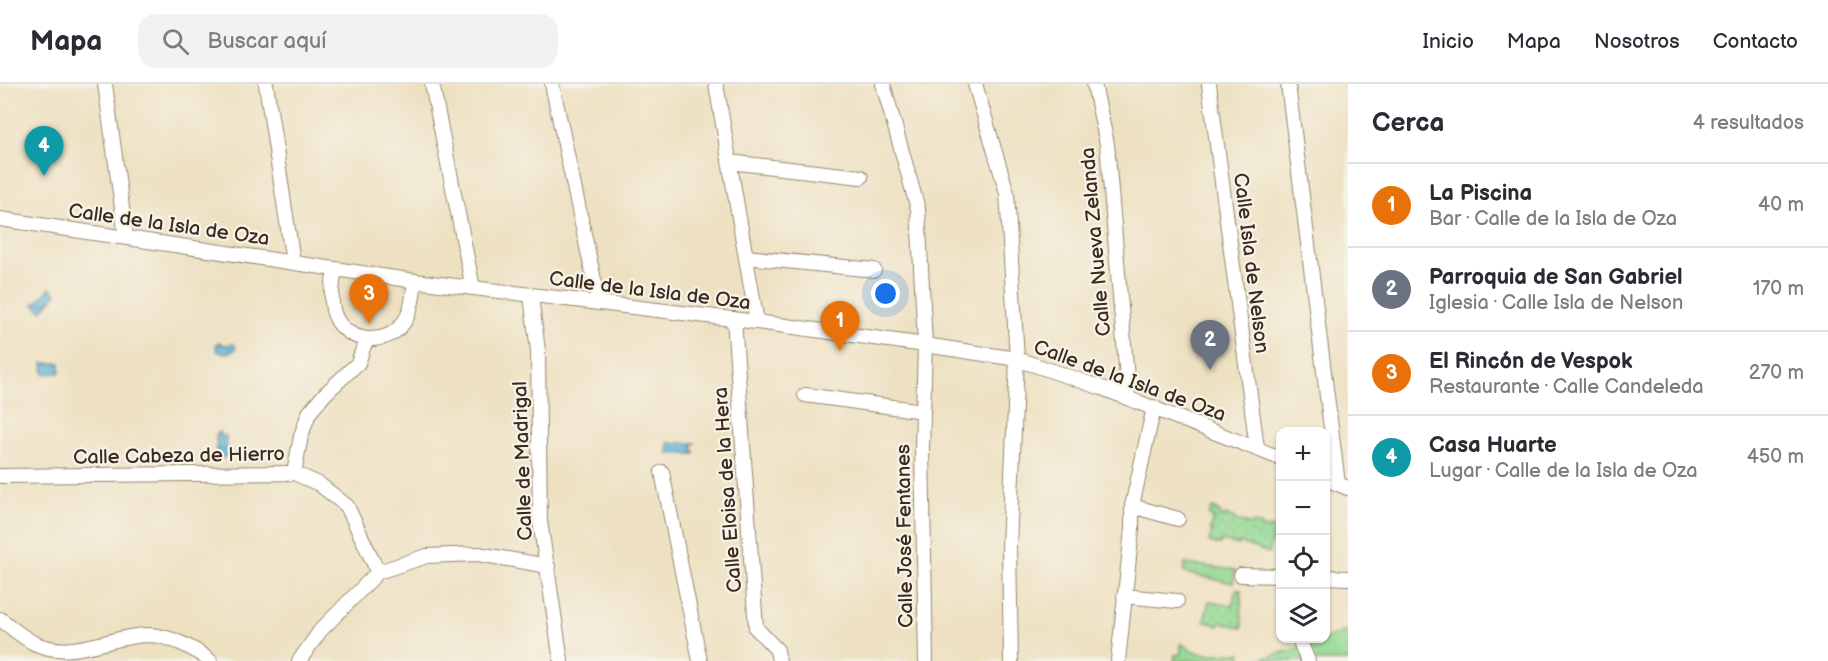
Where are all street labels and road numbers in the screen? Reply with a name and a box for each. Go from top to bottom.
street label: Calle Nueva Zelanda [1076,147,1116,337]
street label: Calle Isla de Nelson [1228,172,1274,355]
street label: Calle de la Isla de Oza [67,199,271,251]
street label: Calle de la Isla de Oza [548,267,752,315]
street label: Calle de la Isla de Oza [1030,335,1229,427]
street label: Calle de Madrigal [508,381,538,541]
street label: Calle Eloisa de la Hera [709,386,747,594]
street label: Calle Cabeza de Hierro [73,442,285,470]
street label: Calle José Fentanes [891,444,919,628]

